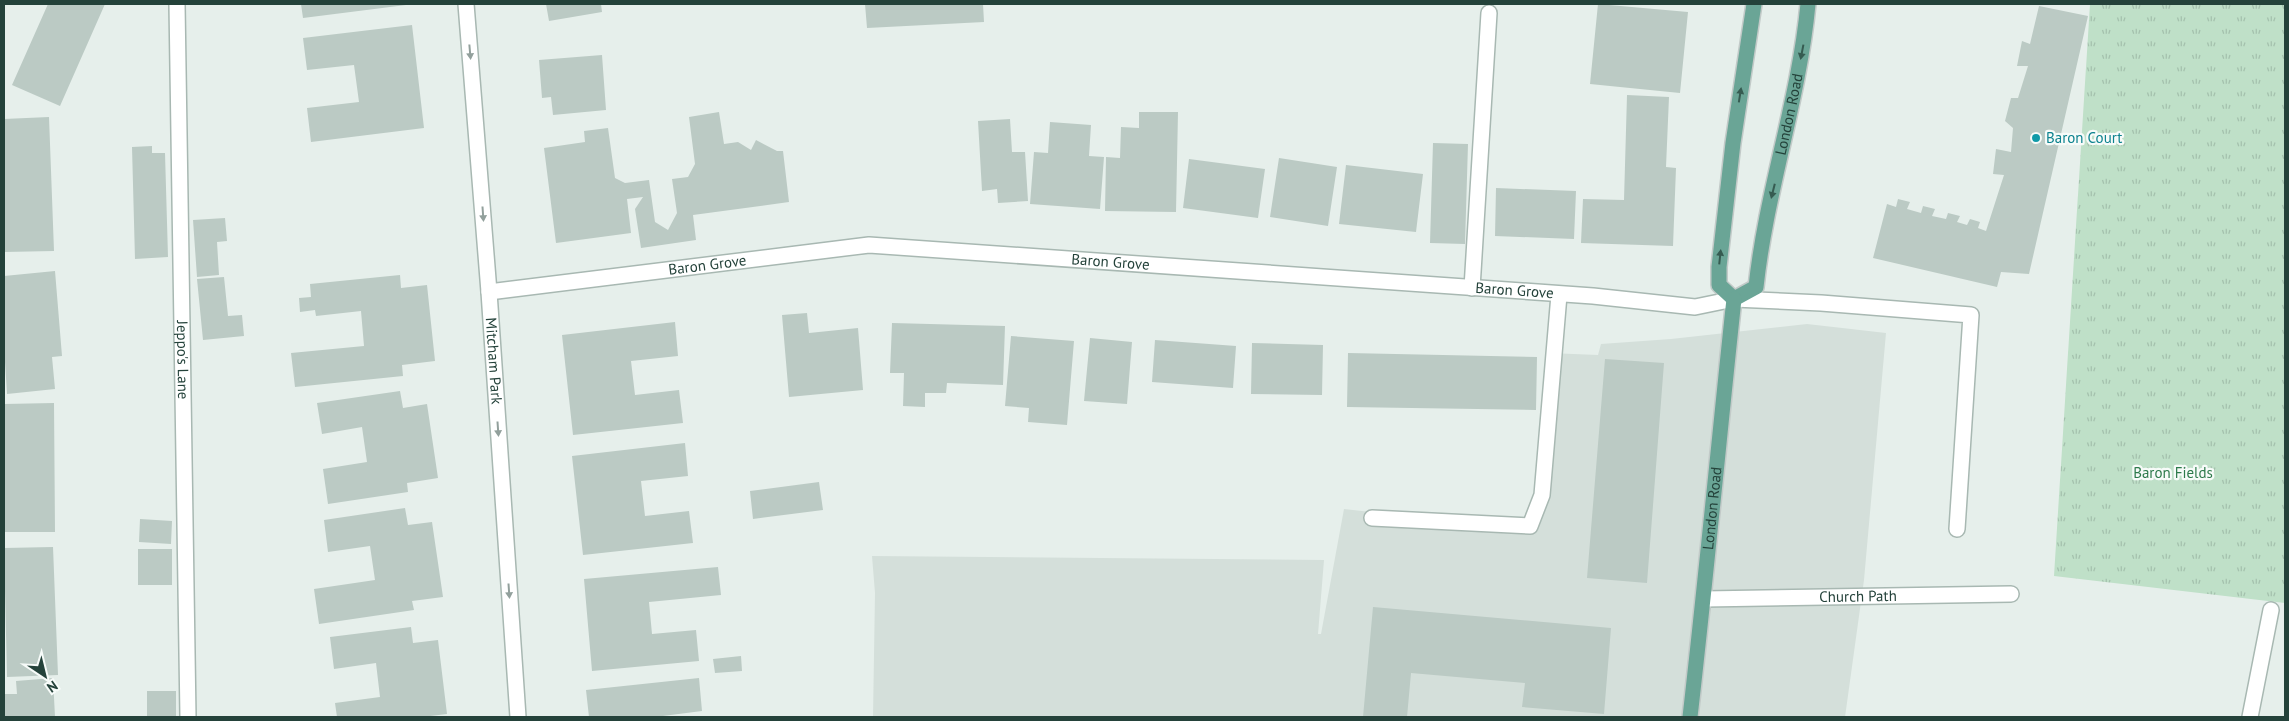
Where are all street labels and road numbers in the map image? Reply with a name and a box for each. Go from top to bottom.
street label: London Road [1771,72,1807,157]
street label: Baron Grove [1071,249,1150,274]
street label: Baron Grove [667,250,747,279]
street label: Baron Grove [1475,278,1554,302]
street label: Mitcham Park [482,317,507,406]
street label: Jeppo's Lane [173,319,193,400]
street label: London Road [1698,466,1726,551]
street label: Church Path [1819,586,1897,606]

